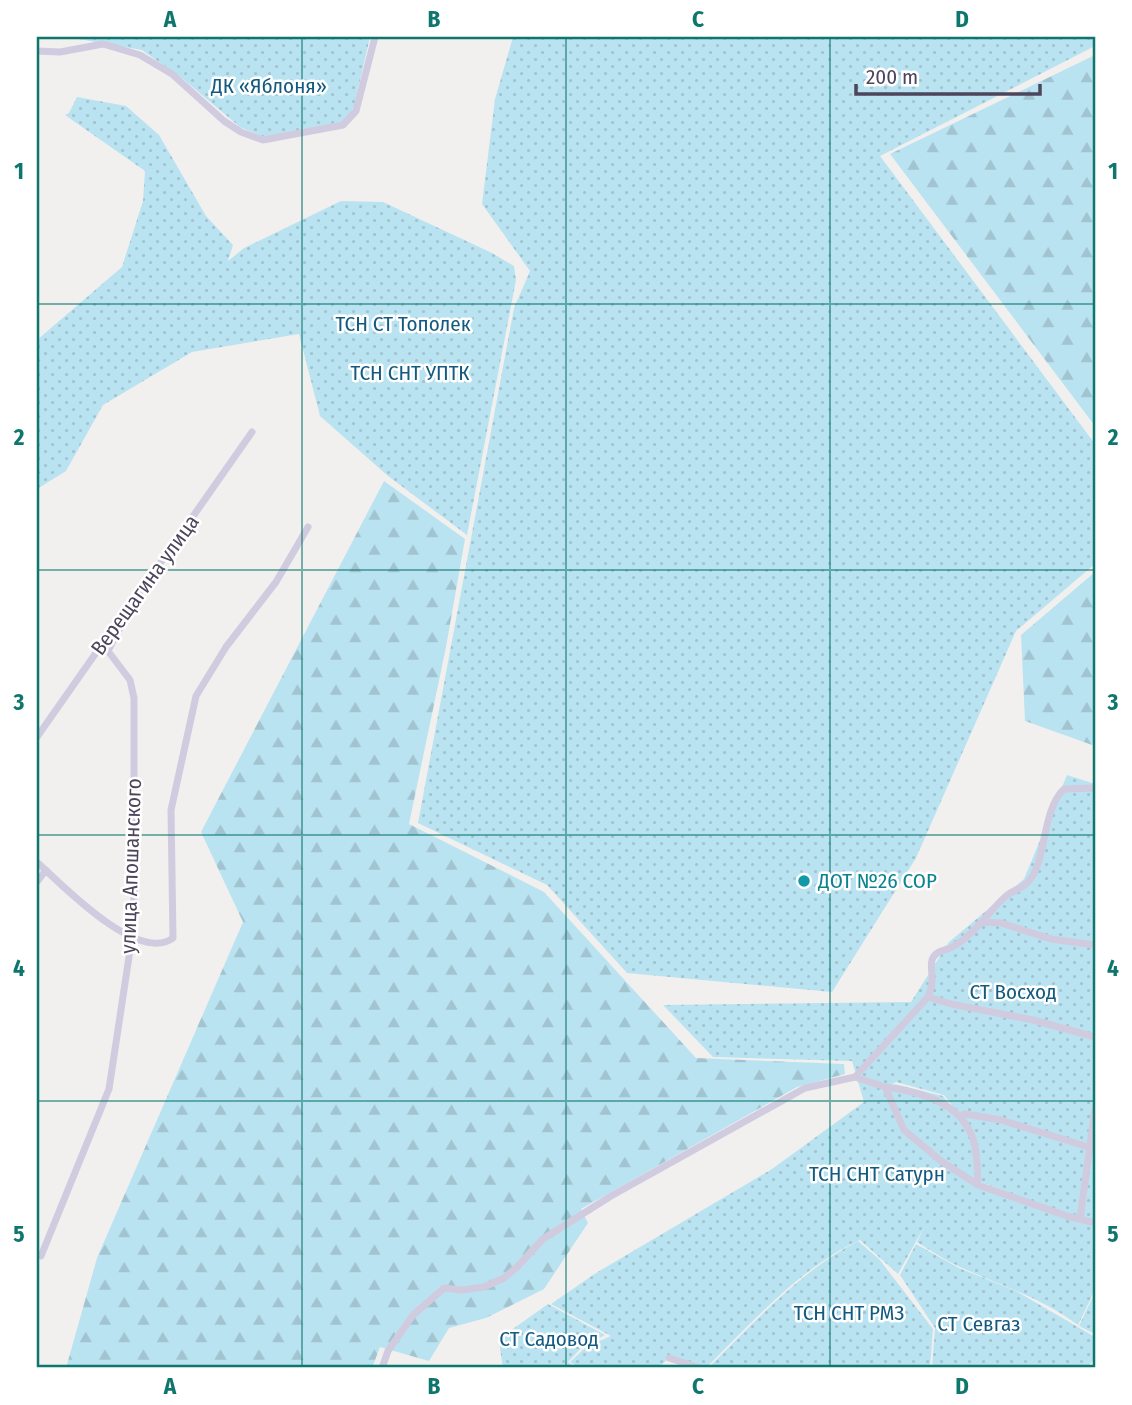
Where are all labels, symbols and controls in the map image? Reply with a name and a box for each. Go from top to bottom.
text: A [163,5,177,33]
text: B [428,5,441,33]
text: C [692,5,704,33]
text: D [955,5,969,33]
scale bar [856,52,1039,96]
text: 200 m [866,64,918,90]
park label: ДК «Яблоня» [210,73,327,99]
text: 1 [14,157,24,185]
text: 1 [1108,157,1118,185]
park label: ТСН СТ Тополек [335,311,471,337]
park label: ТСН СНТ УПТК [350,360,470,386]
text: 2 [13,423,25,451]
text: 2 [1107,423,1119,451]
street label: Верещагина улица [85,510,205,660]
text: 3 [13,688,25,716]
text: 3 [1107,688,1119,716]
street label: улица Апошанского [115,778,147,954]
place label: ДОТ №26 СОР [817,868,937,894]
marker: ДОТ №26 СОР [796,873,812,889]
text: 4 [13,954,25,982]
text: 4 [1107,954,1119,982]
park label: СТ Восход [969,979,1057,1005]
park label: ТСН СНТ Сатурн [809,1161,945,1187]
text: 5 [13,1220,25,1248]
text: 5 [1107,1220,1119,1248]
park label: ТСН СНТ РМЗ [794,1300,904,1326]
park label: СТ Севгаз [937,1311,1021,1337]
park label: СТ Садовод [499,1326,599,1352]
text: A [163,1372,177,1400]
text: B [428,1372,441,1400]
text: C [692,1372,704,1400]
text: D [955,1372,969,1400]

